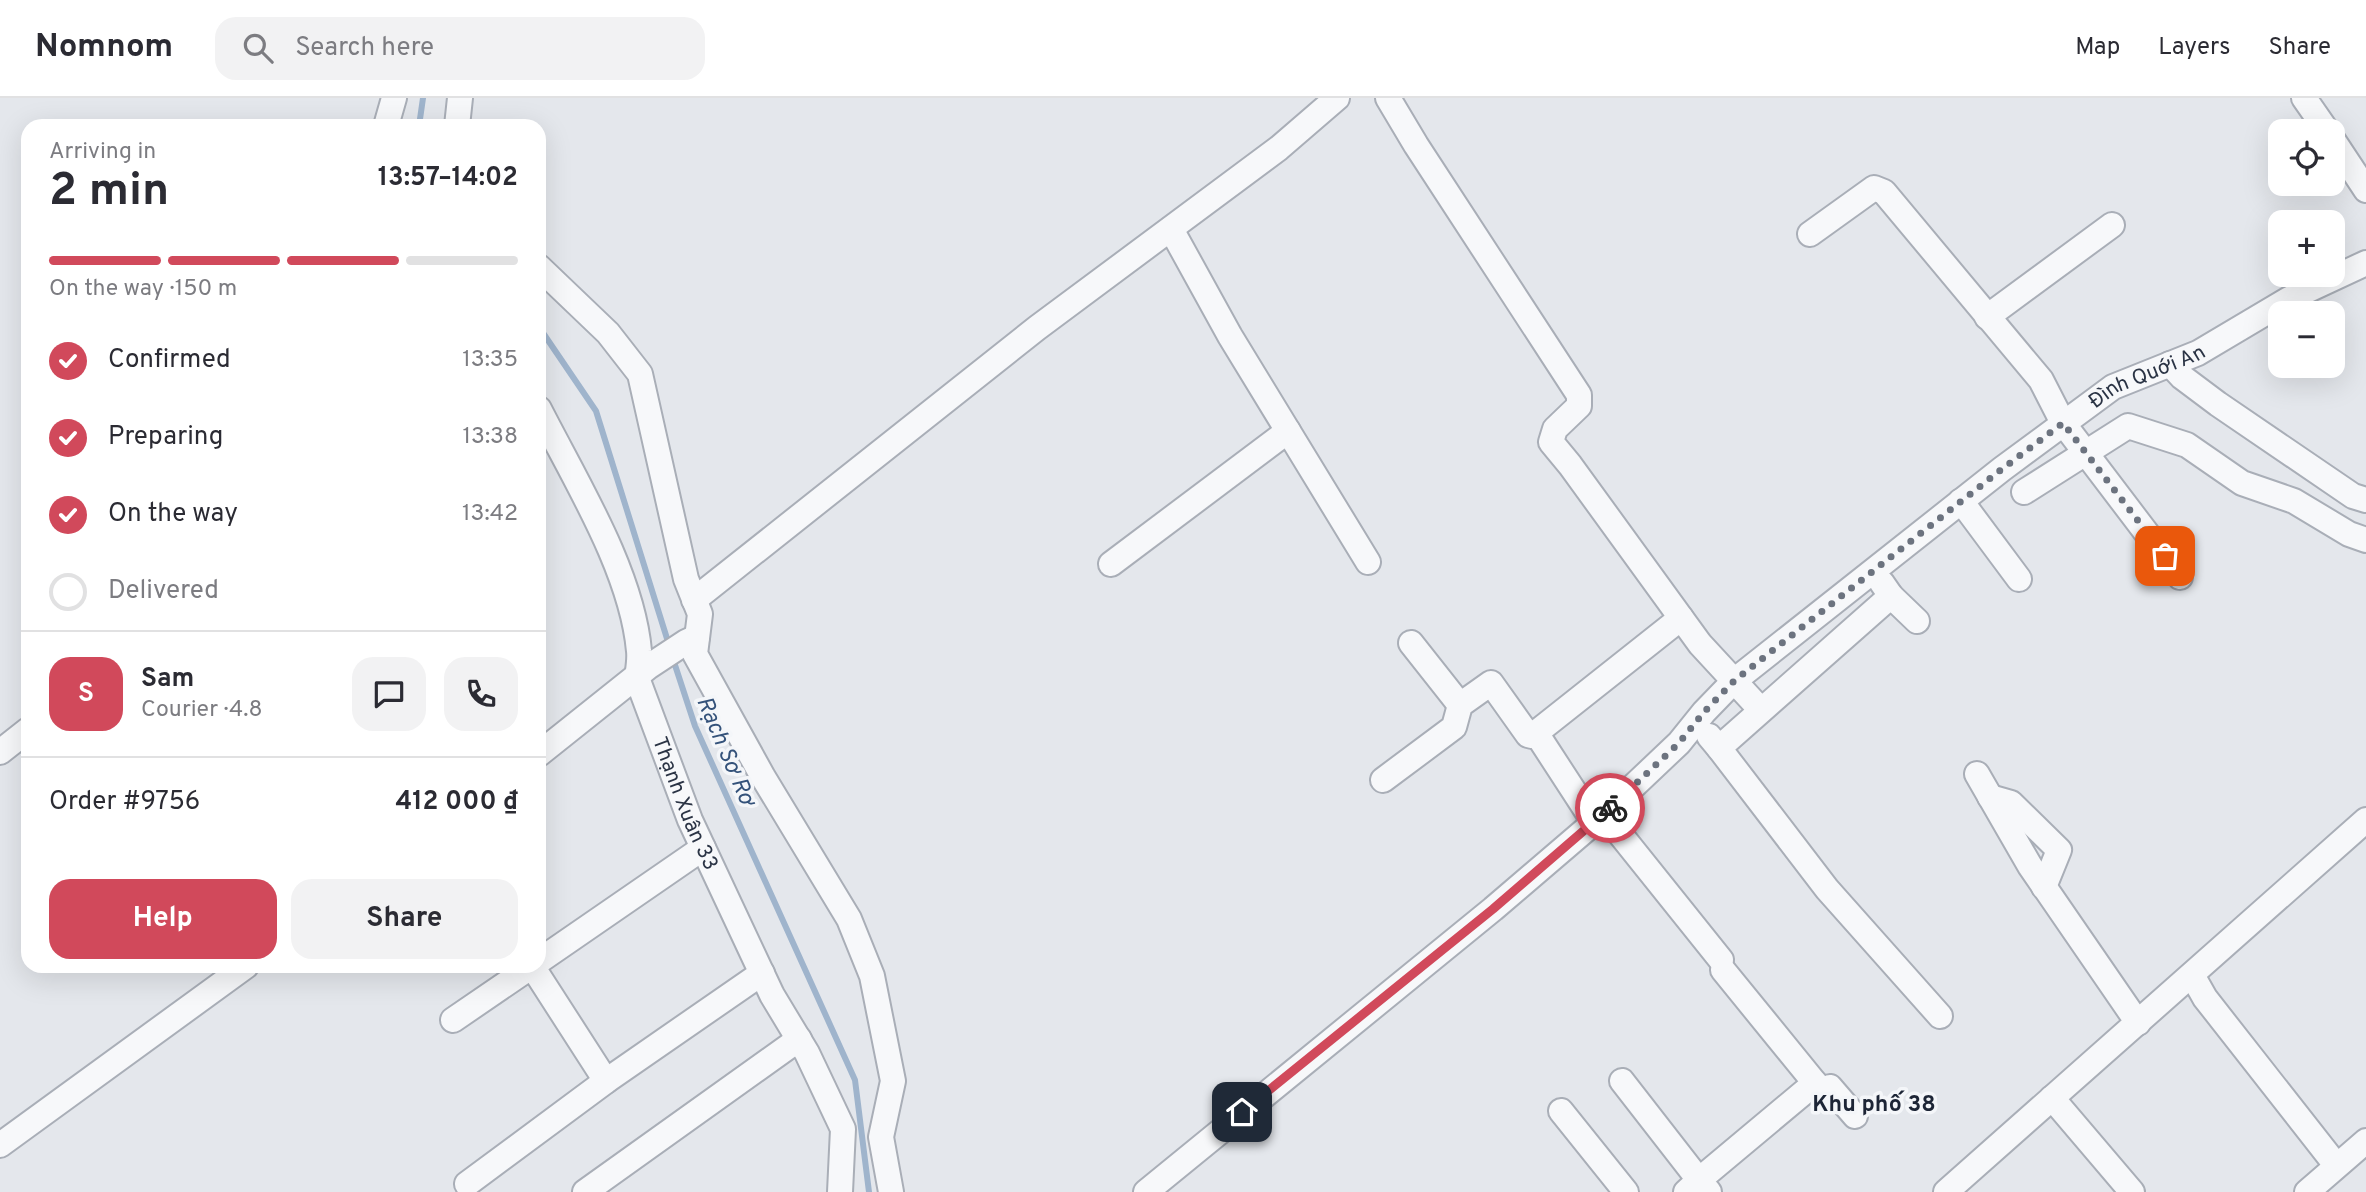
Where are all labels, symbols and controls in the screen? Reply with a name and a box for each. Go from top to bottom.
search box [215,17,705,80]
text: Nomnom [35,27,173,69]
icon: search [239,29,277,67]
text: Search here [295,32,434,65]
text: Map [2075,33,2120,63]
text: Layers [2158,33,2230,63]
text: Share [2268,33,2331,63]
map controls [2268,119,2345,378]
button: locate [2268,119,2345,196]
text: Arriving in [49,138,156,167]
text: 13:57–14:02 [378,162,518,195]
text: 2 min [49,163,169,222]
button: + [2268,210,2345,287]
text: On the way · 150 m [49,275,237,304]
button: − [2268,301,2345,378]
street label: Đình Quới An [2084,339,2211,415]
icon: check [49,342,87,380]
text: Confirmed [108,344,231,377]
text: 13:35 [462,346,518,375]
icon: check [49,419,87,457]
text: Preparing [108,421,223,454]
text: 13:38 [463,423,518,452]
icon: check [49,496,87,534]
text: On the way [108,498,238,531]
text: 13:42 [462,500,518,529]
pin [2135,526,2195,586]
icon: bag [2146,537,2184,575]
text: Delivered [108,575,219,608]
button: chat [352,657,426,731]
button: phone [444,657,518,731]
text: Sam [141,663,194,696]
text: S [78,678,94,711]
water label: Rạch Sơ Rơ [688,692,761,812]
text: Courier · 4.8 [141,696,262,725]
street label: Thạnh Xuân 33 [645,733,724,875]
courier [1575,773,1645,843]
text: Order #9756 [49,786,200,819]
text: 412 000 ₫ [396,786,518,819]
icon: bike [1591,789,1629,827]
button: Help [49,879,277,959]
button: Share [291,879,518,959]
pin [1212,1082,1272,1142]
district label: Khu phố 38 [1812,1090,1936,1120]
icon: home [1223,1093,1261,1131]

